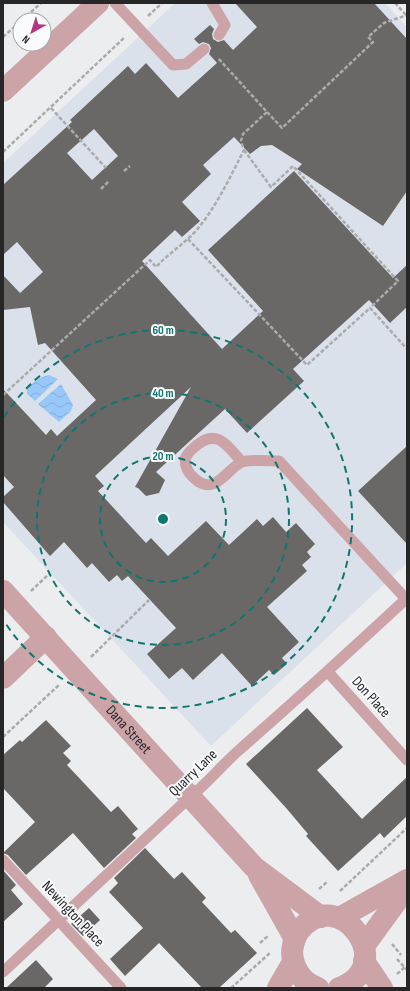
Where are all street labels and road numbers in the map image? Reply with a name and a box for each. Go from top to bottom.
street label: Don Place [347,672,395,722]
street label: Dana Street [102,701,156,758]
street label: Quarry Lane [165,745,221,801]
street label: Newington Place [38,877,108,951]

